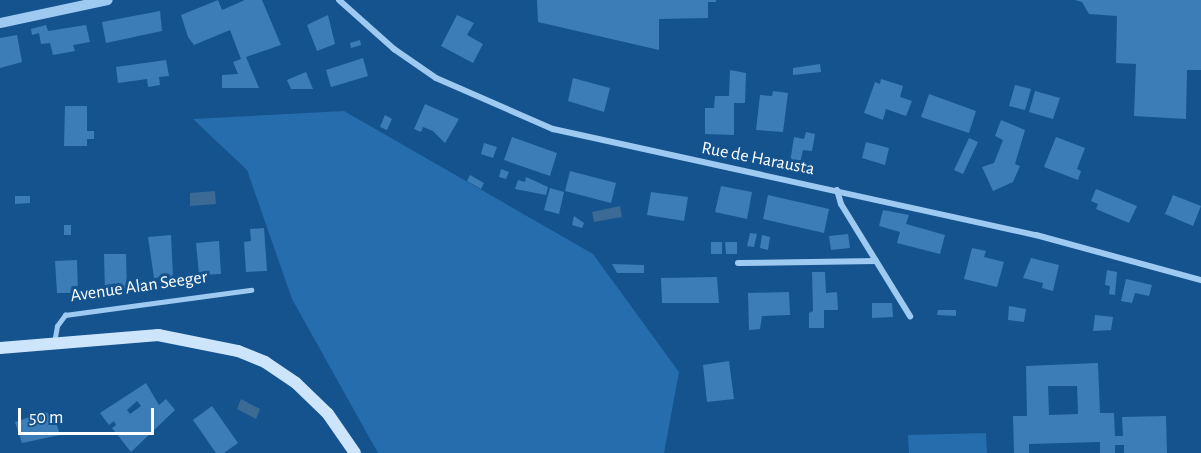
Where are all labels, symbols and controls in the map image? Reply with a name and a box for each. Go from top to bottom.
street label: Rue de Harausta [700,137,816,181]
street label: Avenue Alan Seeger [69,267,209,307]
scale bar [21,396,158,434]
text: 50 m [29,409,63,427]

